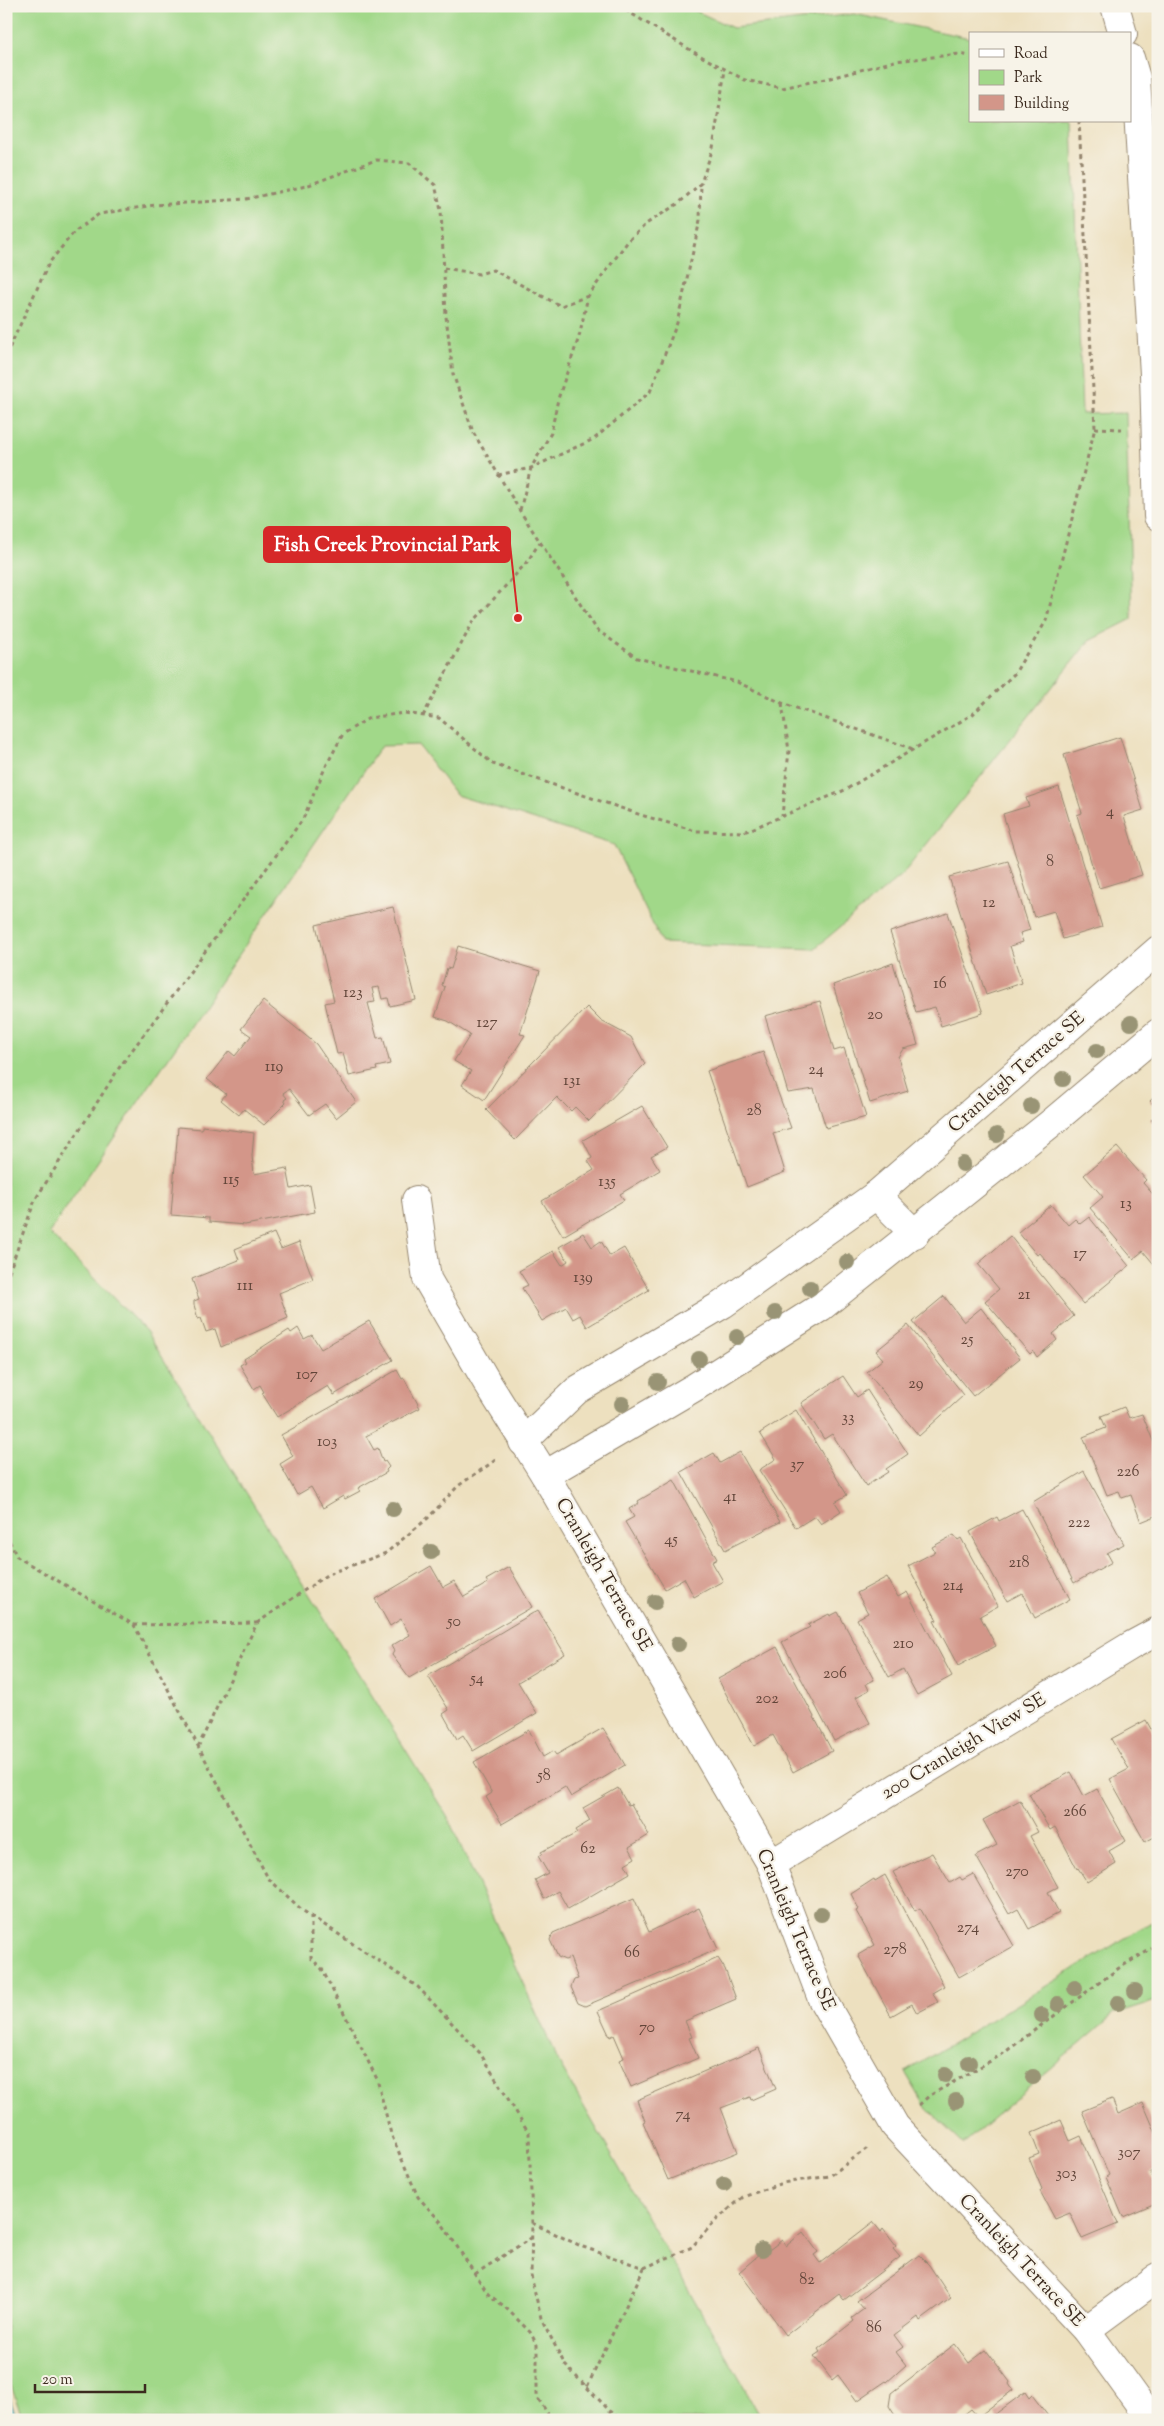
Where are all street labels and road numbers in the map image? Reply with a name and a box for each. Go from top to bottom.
street label: Cranleigh Terrace SE [943,1006,1092,1140]
street label: Cranleigh Terrace SE [548,1493,658,1657]
street label: 200 Cranleigh View SE [876,1687,1052,1807]
street label: Cranleigh Terrace SE [749,1845,842,2016]
street label: Cranleigh Terrace SE [952,2188,1090,2334]

